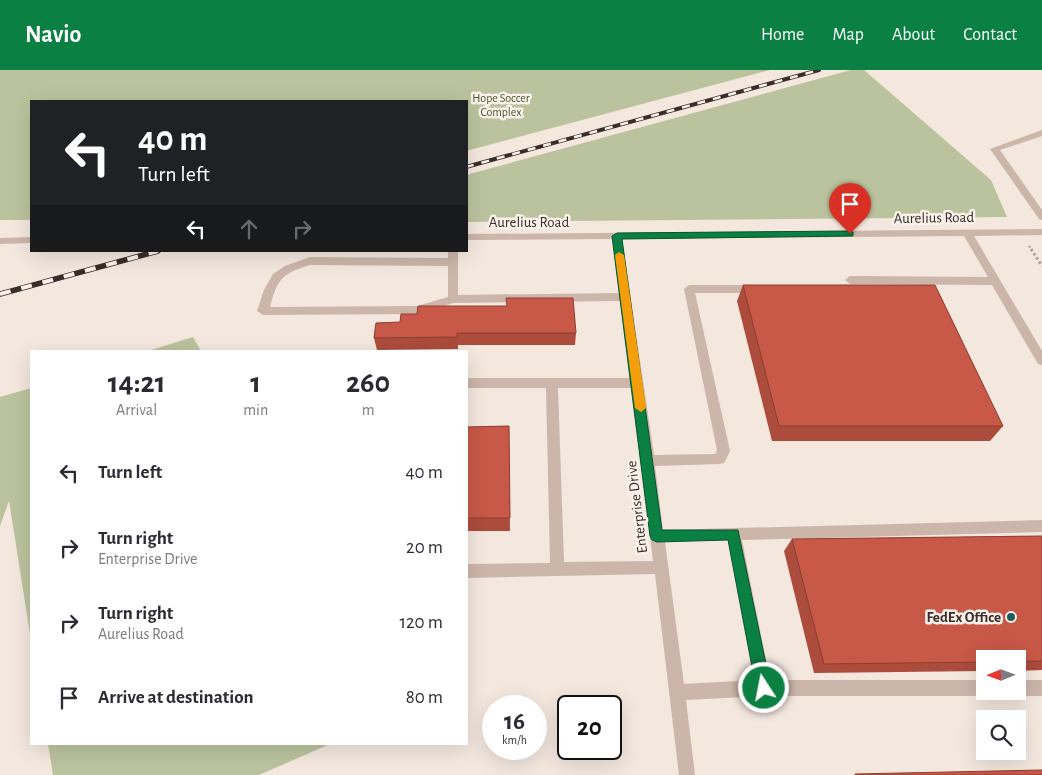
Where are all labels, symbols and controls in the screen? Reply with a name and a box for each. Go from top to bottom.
text: Navio [25,23,81,47]
text: Home [761,26,804,44]
text: Map [832,26,864,44]
text: About [892,26,935,44]
text: Contact [963,26,1017,44]
park label: Hope Soccer Complex [472,92,530,118]
icon: left [55,120,120,185]
text: 40 m [138,122,207,157]
text: Turn left [138,163,210,185]
pin [829,183,871,234]
icon: arrive [836,190,864,218]
street label: Aurelius Road [894,210,975,226]
icon: left [182,215,210,243]
icon: ahead [235,215,263,243]
icon: right [288,215,316,243]
street label: Aurelius Road [489,215,569,230]
text: 14:21 [108,368,165,398]
text: 1 [250,368,261,398]
text: 260 [346,368,390,398]
text: Arrival [116,402,157,418]
text: min [243,402,268,418]
text: m [362,402,374,418]
icon: left [55,459,83,487]
street label: Enterprise Drive [624,460,650,554]
text: Turn left [98,463,162,482]
text: 40 m [405,463,443,482]
text: Turn right [98,529,173,548]
icon: right [55,534,83,562]
text: 20 m [406,538,443,557]
text: Enterprise Drive [98,551,197,567]
text: Turn right [98,604,173,623]
icon: right [55,609,83,637]
place label: FedEx Office [926,610,1001,625]
marker: FedEx Office [1005,611,1017,623]
text: 120 m [399,613,443,632]
text: Aurelius Road [98,626,184,642]
north arrow [976,650,1026,700]
map controls [976,650,1026,760]
position arrow [737,661,789,713]
icon: arrive [55,684,83,712]
text: Arrive at destination [98,688,254,707]
text: 80 m [406,688,443,707]
speed limit sign: 20 [557,695,622,760]
text: 16 [504,709,525,734]
button: search [976,710,1026,760]
text: km/h [502,734,527,746]

